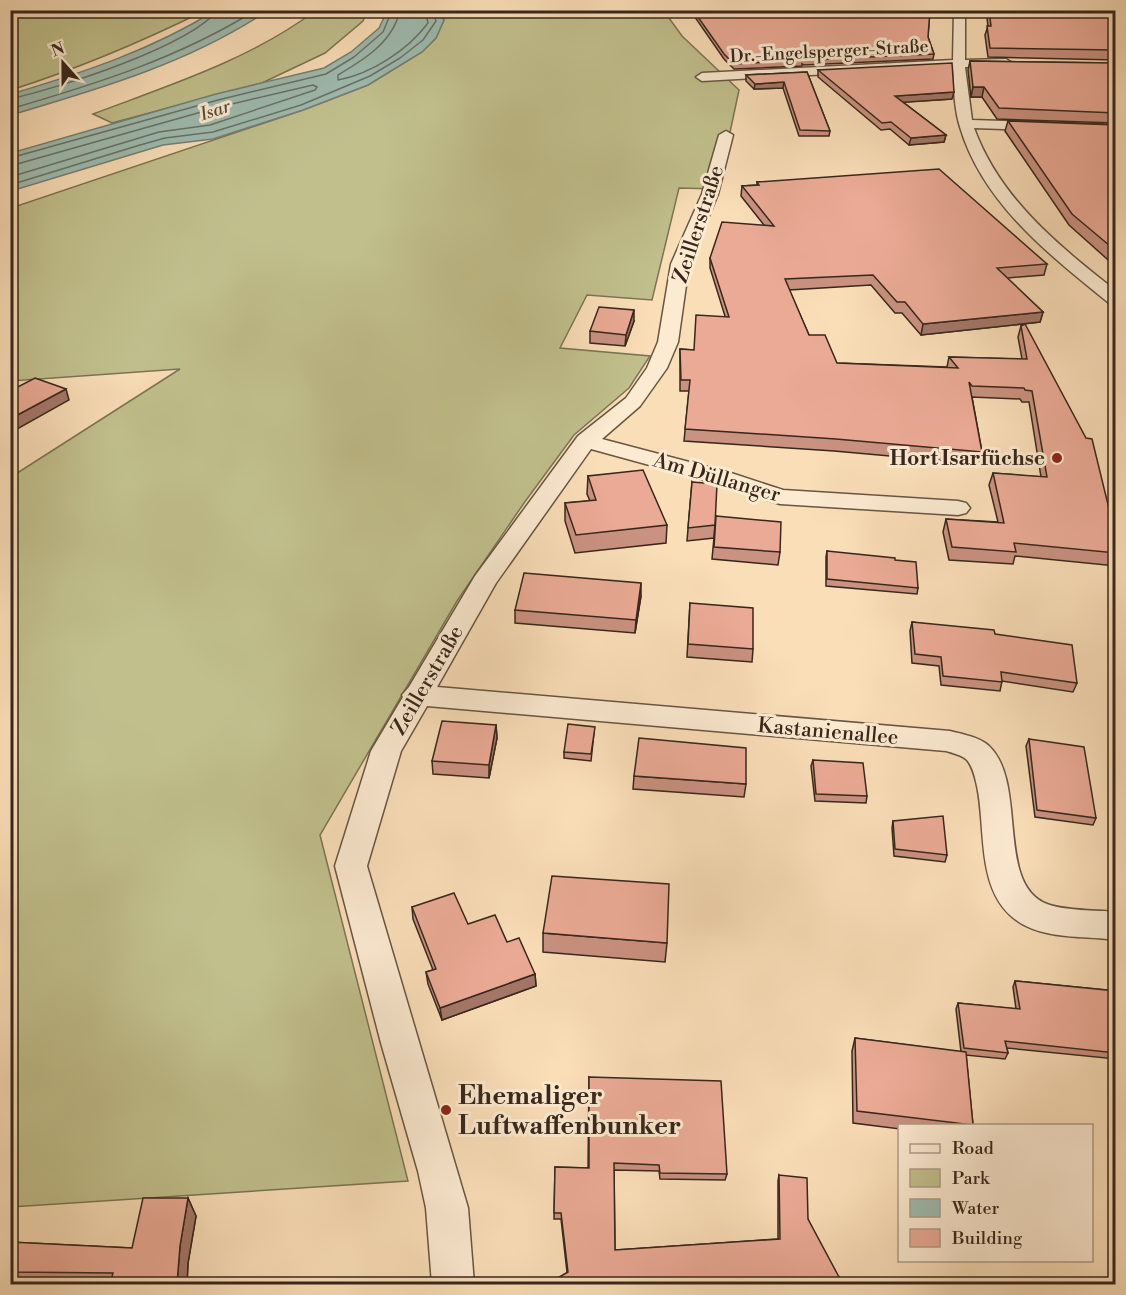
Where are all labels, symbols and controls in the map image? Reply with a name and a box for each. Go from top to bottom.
north arrow [33,33,93,93]
street label: Dr.-Engelsperger-Straße [729,35,929,68]
text: N [48,38,68,62]
water label: Isar [196,95,234,126]
street label: Zeillerstraße [668,162,730,286]
place label: Hort Isarfüchse [890,446,1045,472]
street label: Am Düllanger [649,447,783,509]
marker: Hort Isarfüchse [1050,451,1064,465]
street label: Zeillerstraße [386,621,470,740]
street label: Kastanienallee [756,713,899,751]
place label: Ehemaliger Luftwaffenbunker [458,1080,681,1142]
marker: Ehemaliger Luftwaffenbunker [439,1103,453,1117]
legend [898,1124,1093,1262]
text: Road [952,1137,995,1160]
text: Park [952,1167,991,1190]
text: Water [951,1197,1000,1220]
text: Building [951,1227,1023,1250]

